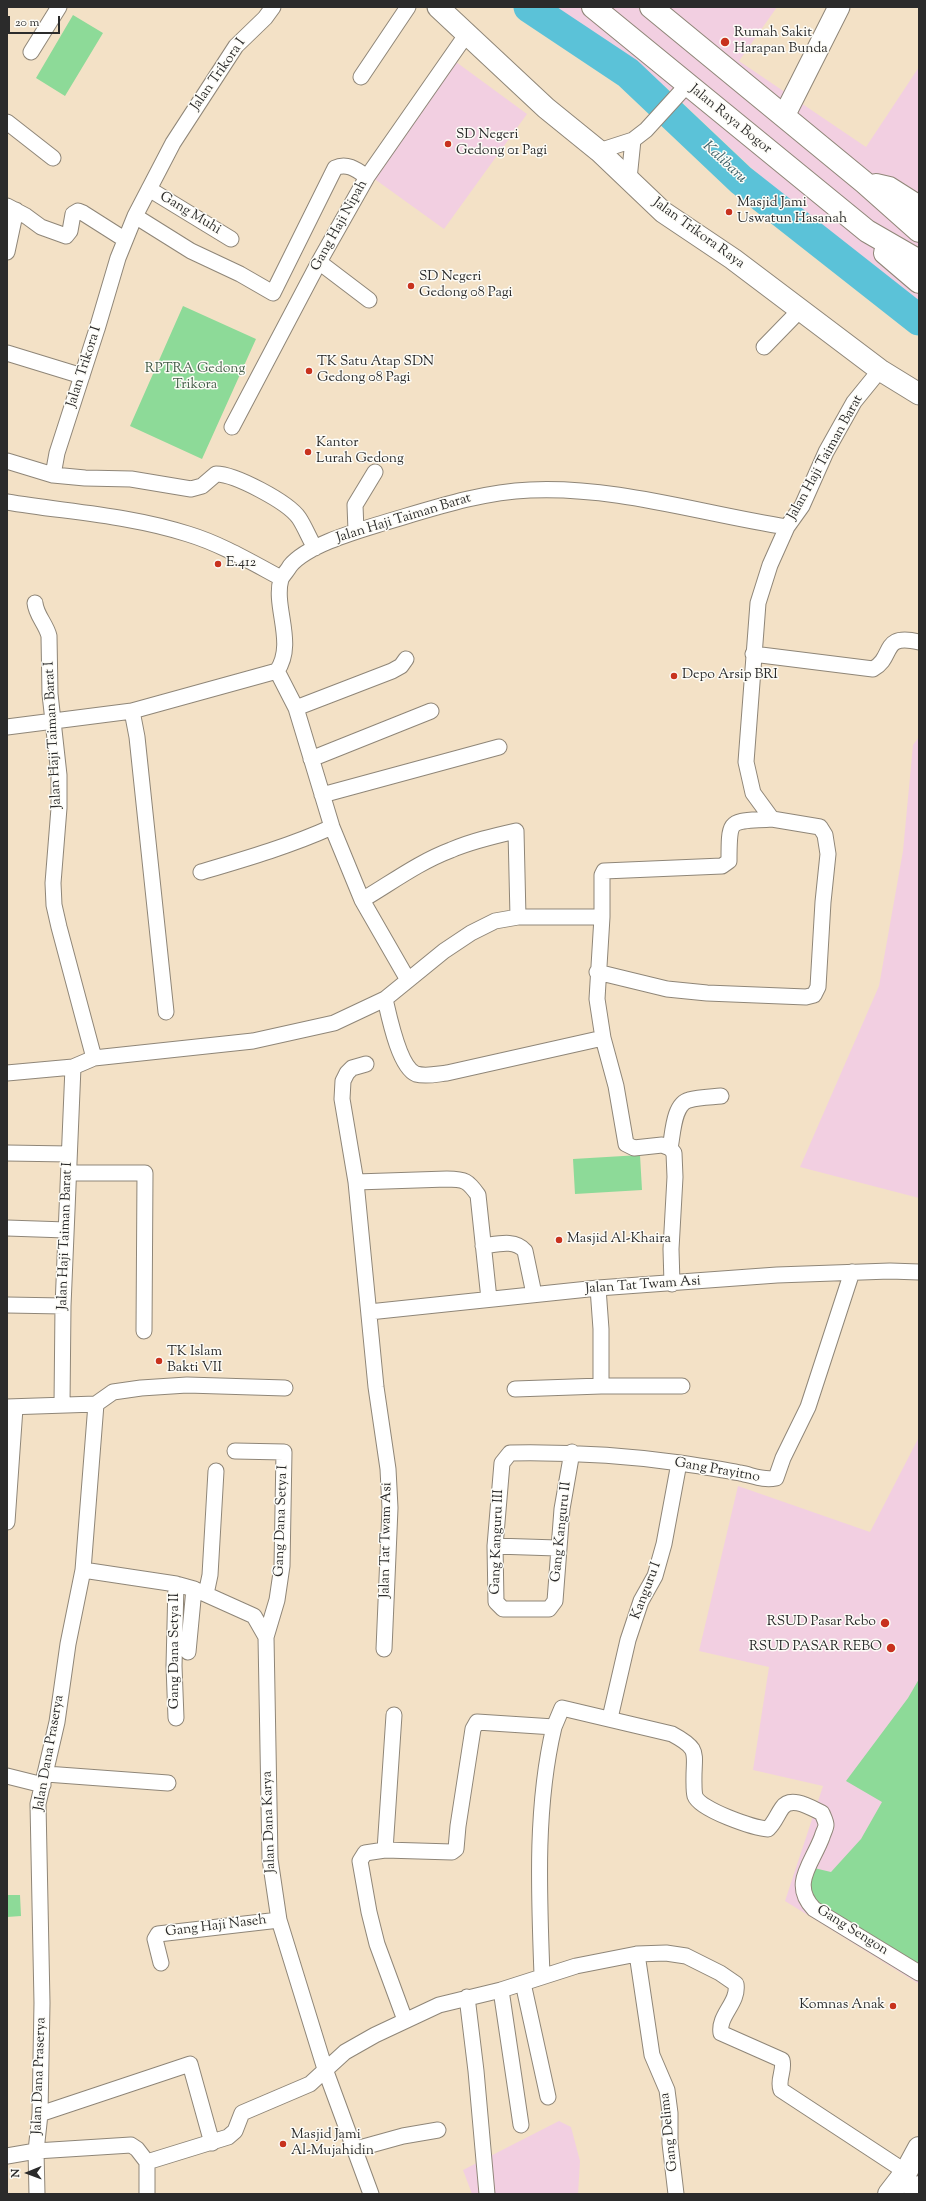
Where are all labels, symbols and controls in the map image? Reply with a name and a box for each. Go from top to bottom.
scale bar [10,8,62,34]
text: 20 m [15,14,39,32]
place label: Rumah Sakit Harapan Bunda [734,26,828,58]
street label: Jalan Trikora I [188,36,250,114]
marker: Rumah Sakit Harapan Bunda [719,36,731,48]
street label: Jalan Raya Bogor [685,82,775,158]
place label: SD Negeri Gedong 01 Pagi [456,128,547,160]
water label: Kalibaru [698,138,750,188]
marker: SD Negeri Gedong 01 Pagi [443,139,453,149]
street label: Gang Haji Nipah [308,178,372,274]
street label: Gang Muhi [156,189,224,239]
street label: Jalan Trikora Raya [649,195,747,273]
place label: Masjid Jami Uswatun Hasanah [737,196,847,228]
marker: Masjid Jami Uswatun Hasanah [724,207,734,217]
place label: SD Negeri Gedong 08 Pagi [419,270,513,302]
marker: SD Negeri Gedong 08 Pagi [406,281,416,291]
street label: Jalan Trikora I [64,324,106,410]
place label: TK Satu Atap SDN Gedong 08 Pagi [317,355,434,388]
park label: RPTRA Gedong Trikora [145,362,245,394]
marker: TK Satu Atap SDN Gedong 08 Pagi [304,366,314,376]
street label: Jalan Haji Taiman Barat [785,393,867,523]
place label: Kantor Lurah Gedong [316,436,404,468]
marker: Kantor Lurah Gedong [303,447,313,457]
street label: Jalan Haji Taiman Barat [335,490,473,548]
place label: E.412 [226,556,256,572]
marker: E.412 [213,559,223,569]
street label: Jalan Haji Taiman Barat I [42,661,66,809]
place label: Depo Arsip BRI [682,668,778,684]
marker: Depo Arsip BRI [669,671,679,681]
street label: Jalan Haji Taiman Barat I [55,1162,77,1310]
place label: Masjid Al-Khaira [567,1232,671,1248]
marker: Masjid Al-Khaira [554,1235,564,1245]
street label: Jalan Tat Twam Asi [585,1274,701,1298]
place label: TK Islam Bakti VII [167,1345,222,1378]
marker: TK Islam Bakti VII [154,1356,164,1366]
street label: Gang Prayitno [673,1455,761,1487]
street label: Gang Dana Setya I [272,1465,292,1577]
street label: Gang Kanguru II [548,1481,576,1583]
street label: Jalan Tat Twam Asi [378,1482,396,1598]
street label: Gang Kanguru III [488,1489,508,1595]
street label: Kanguru I [628,1560,666,1622]
street label: Gang Dana Setya II [168,1593,184,1709]
place label: RSUD Pasar Rebo [767,1615,876,1631]
marker: RSUD Pasar Rebo [879,1617,891,1629]
place label: RSUD PASAR REBO [749,1640,882,1656]
marker: RSUD PASAR REBO [885,1642,897,1654]
street label: Jalan Dana Praserya [32,1694,68,1812]
street label: Jalan Dana Karya [260,1771,280,1873]
street label: Gang Sengon [813,1902,891,1960]
street label: Gang Haji Naseh [164,1912,268,1942]
place label: Komnas Anak [799,1998,885,2014]
marker: Komnas Anak [888,2001,898,2011]
street label: Jalan Dana Praserya [30,2017,50,2135]
street label: Gang Delima [658,2092,682,2172]
place label: Masjid Jami Al-Mujahidin [291,2128,374,2160]
marker: Masjid Jami Al-Mujahidin [278,2139,288,2149]
north arrow [8,2153,48,2193]
text: N [8,2169,24,2178]

